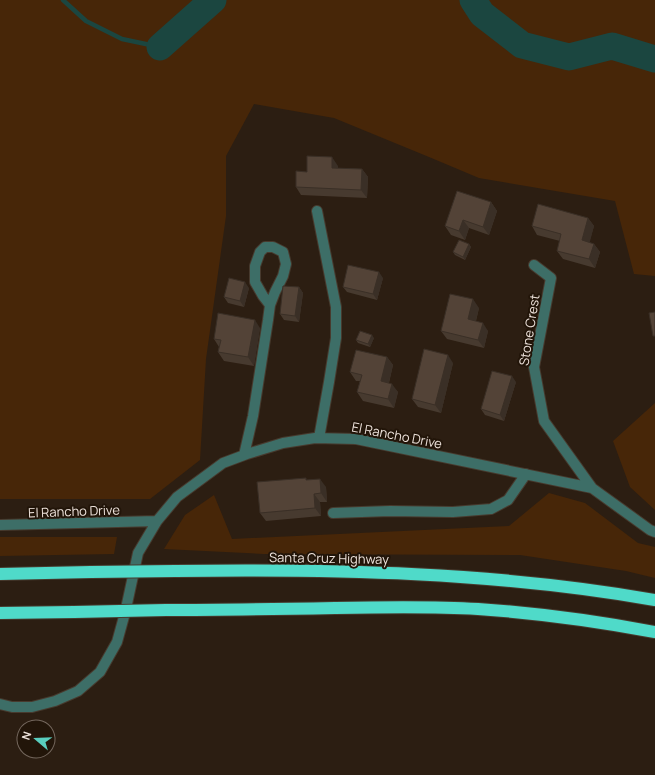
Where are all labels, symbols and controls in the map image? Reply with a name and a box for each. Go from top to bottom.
street label: Stone Crest [514,293,544,367]
street label: El Rancho Drive [350,417,444,453]
street label: El Rancho Drive [28,500,121,522]
street label: Santa Cruz Highway [269,548,389,568]
north arrow [16,719,56,759]
text: N [18,729,34,742]

